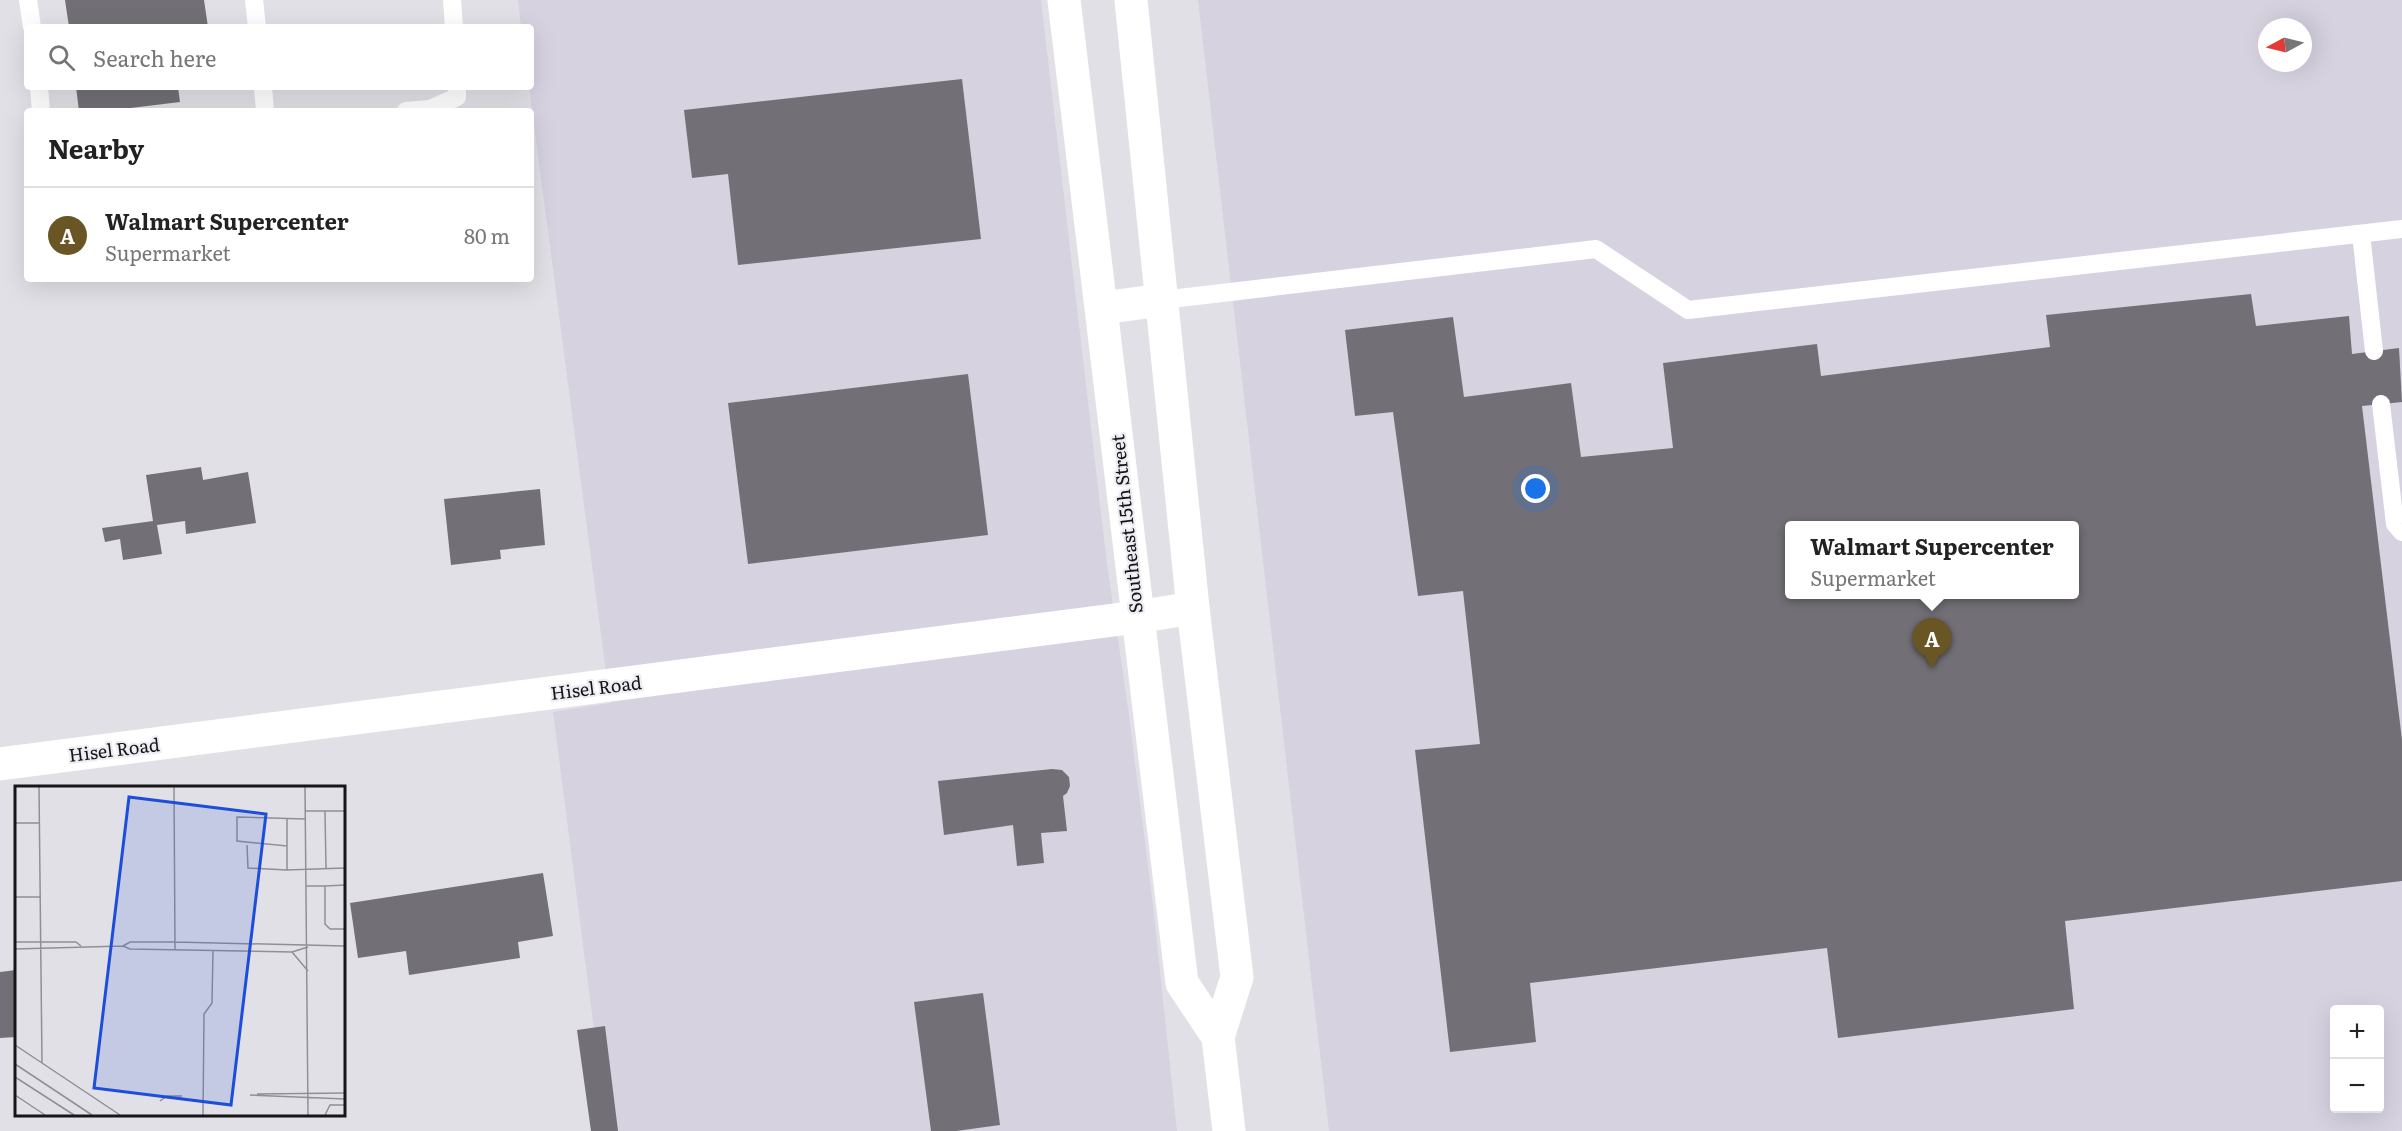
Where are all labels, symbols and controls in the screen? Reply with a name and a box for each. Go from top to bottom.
north arrow [2258,18,2312,72]
search box [24,24,534,90]
icon: search [45,41,78,74]
text: Search here [93,41,216,74]
text: Nearby [48,128,144,167]
text: Walmart Supercenter [105,204,349,237]
text: A [60,220,75,250]
text: 80 m [464,220,510,250]
text: Supermarket [105,237,231,267]
street label: Southeast 15th Street [1103,433,1149,615]
your location [1521,474,1550,503]
popup [1785,521,2079,599]
text: Walmart Supercenter [1810,529,2054,562]
text: Supermarket [1810,562,1936,592]
pin: A [1912,618,1952,668]
street label: Hisel Road [549,668,643,706]
street label: Hisel Road [67,730,161,768]
inset map [15,786,345,1116]
map controls [2330,1005,2384,1113]
button: + [2330,1005,2384,1059]
button: − [2330,1059,2384,1113]

